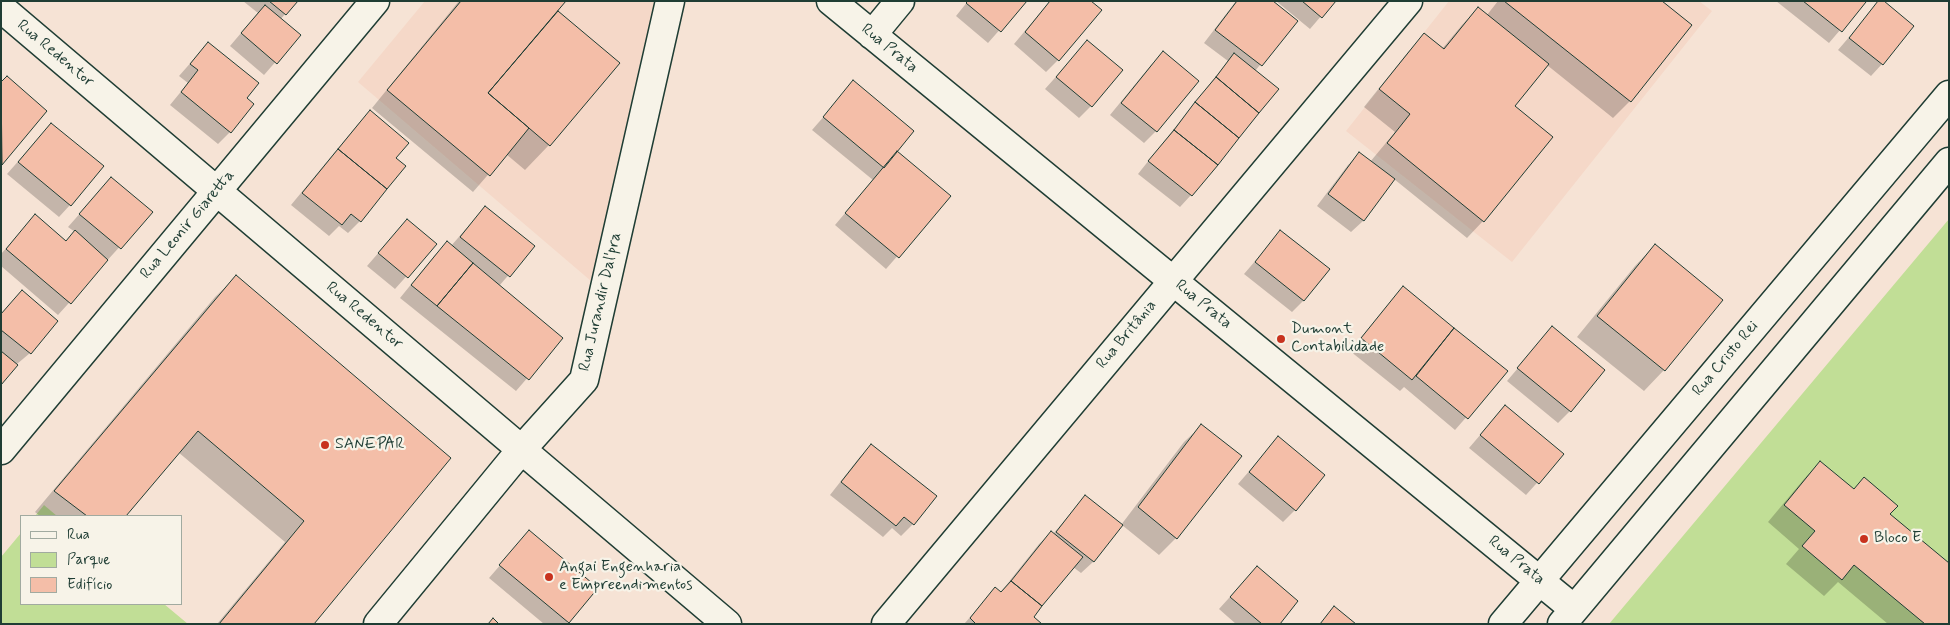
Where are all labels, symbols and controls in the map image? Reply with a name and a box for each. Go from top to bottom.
street label: Rua Redentor [13,16,97,92]
street label: Rua Prata [857,20,921,78]
street label: Rua Leonir Giaretta [137,167,239,283]
street label: Rua Jurandir Dal'pra [576,230,626,374]
street label: Rua Prata [1171,276,1235,334]
street label: Rua Redentor [322,278,406,354]
street label: Rua Britânia [1093,297,1161,373]
street label: Rua Cristo Rei [1689,317,1763,401]
place label: Dumont Contabilidade [1291,320,1384,358]
marker: Dumont Contabilidade [1275,333,1287,345]
place label: SANEPAR [335,435,405,455]
marker: SANEPAR [319,439,331,451]
legend [20,515,182,605]
text: Rua [67,525,90,545]
place label: Bloco E [1874,529,1921,549]
street label: Rua Prata [1484,532,1548,590]
marker: Bloco E [1858,533,1870,545]
text: Parque [67,550,110,570]
place label: Angai Engenharia e Empreendimentos [559,558,693,596]
marker: Angai Engenharia e Empreendimentos [543,571,555,583]
text: Edifício [67,575,112,595]

